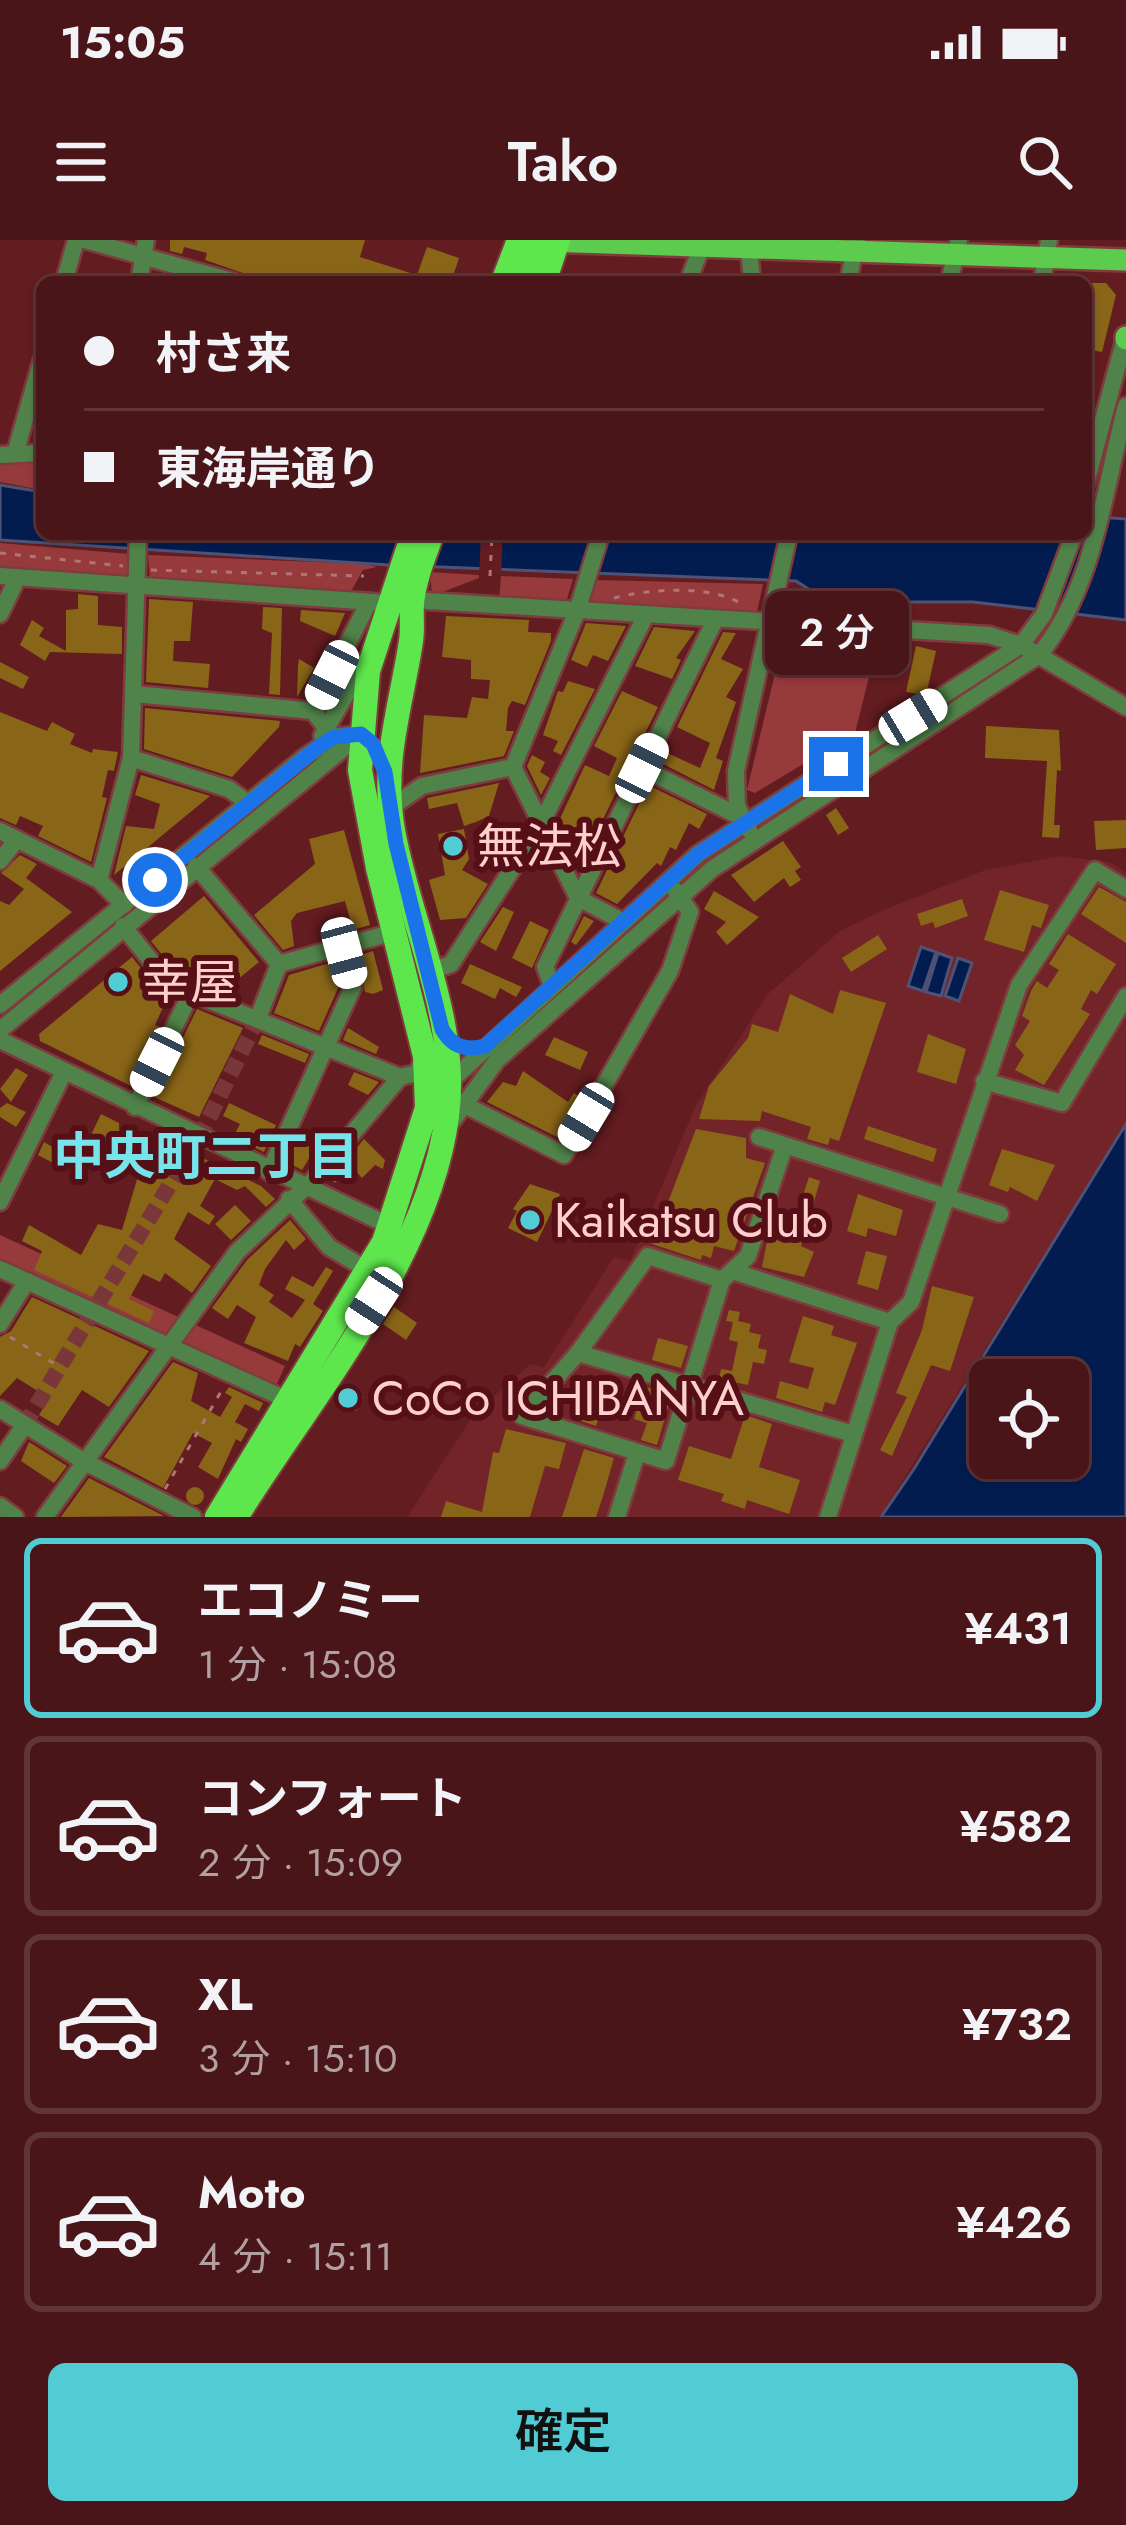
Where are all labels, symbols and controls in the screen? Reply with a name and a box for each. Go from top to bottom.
text: 15:05 [60,10,185,75]
text: Tako [508,123,618,201]
icon: menu [48,129,114,195]
icon: search [1012,129,1078,195]
text: 村さ来 [156,321,291,386]
text: 東海岸通り [156,436,381,501]
callout: 2 分 [764,590,908,674]
text: 2 分 [799,604,875,661]
car [300,635,364,715]
car [873,683,953,751]
car [610,728,674,808]
route end [809,737,863,791]
place label: 無法松 [477,812,621,881]
marker: 無法松 [440,833,466,859]
route start [128,853,182,907]
car [317,914,371,992]
place label: 幸屋 [142,948,238,1017]
marker: 幸屋 [105,969,131,995]
car [125,1022,189,1102]
car [552,1077,620,1157]
district label: 中央町二丁目 [53,1119,359,1193]
place label: Kaikatsu Club [554,1186,828,1255]
marker: Kaikatsu Club [517,1207,543,1233]
car [339,1261,409,1341]
map controls [969,1359,1089,1479]
button: locate [969,1359,1089,1479]
place label: CoCo ICHIBANYA [372,1364,744,1433]
marker: CoCo ICHIBANYA [335,1385,361,1411]
text: エコノミー [198,1568,423,1633]
icon: car [54,1574,162,1682]
text: ¥431 [964,1596,1072,1661]
text: 1 分 · 15:08 [198,1636,397,1693]
text: コンフォート [198,1766,467,1831]
icon: car [54,1772,162,1880]
text: ¥582 [960,1794,1072,1859]
text: 2 分 · 15:09 [198,1834,403,1891]
text: XL [198,1962,253,2027]
icon: car [54,1970,162,2078]
text: ¥732 [962,1992,1072,2057]
text: 3 分 · 15:10 [198,2030,397,2087]
text: Moto [198,2160,306,2225]
icon: car [54,2168,162,2276]
text: ¥426 [956,2190,1072,2255]
text: 4 分 · 15:11 [198,2228,393,2285]
button: 確定 [48,2363,1078,2501]

